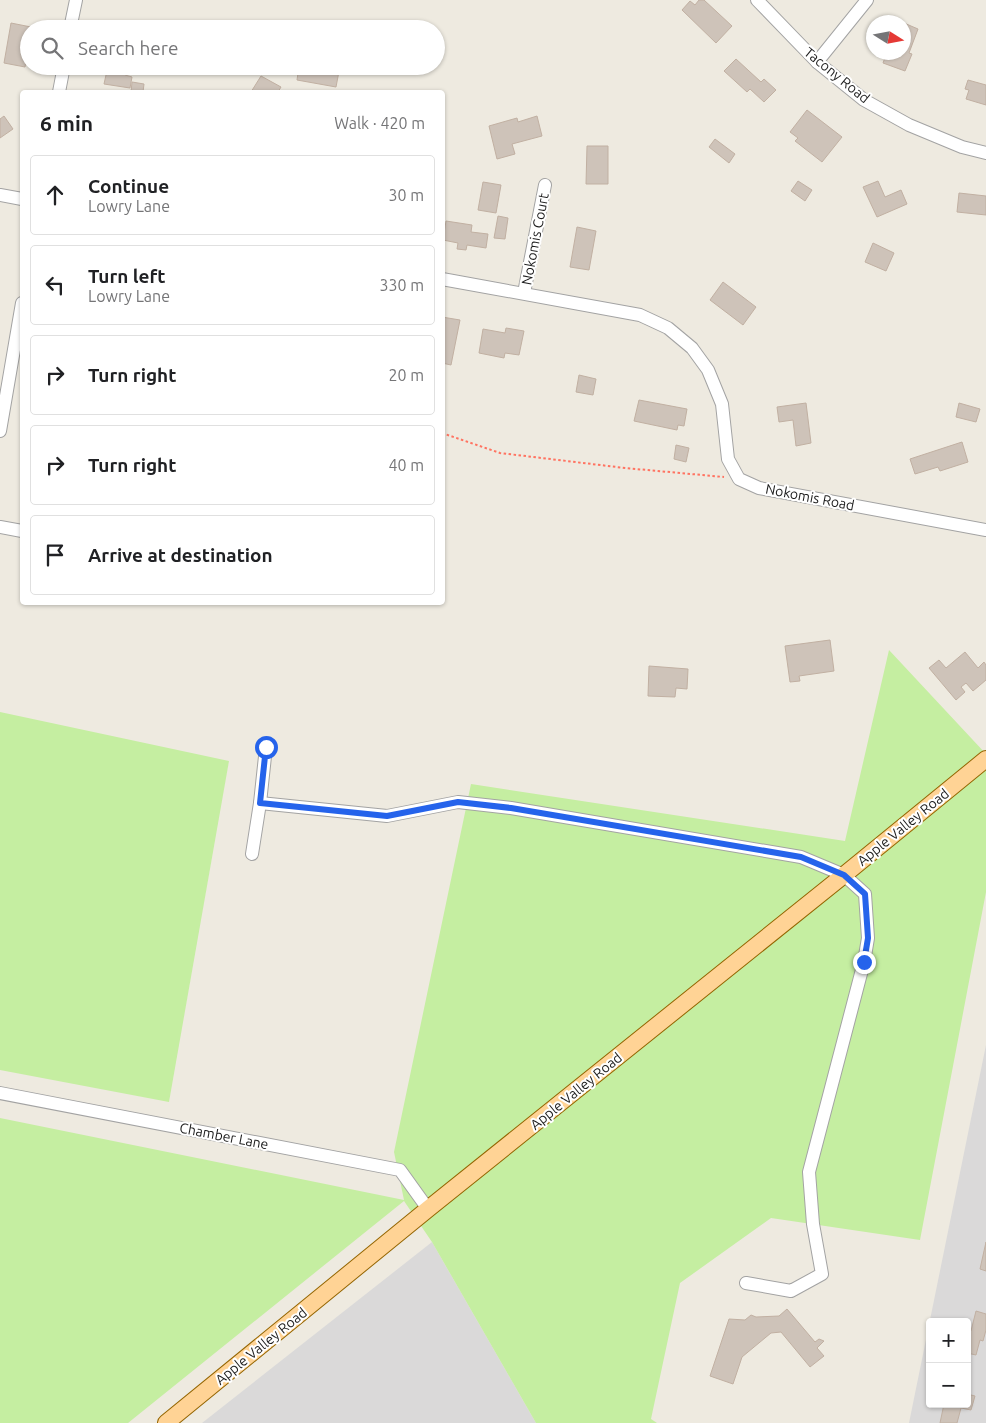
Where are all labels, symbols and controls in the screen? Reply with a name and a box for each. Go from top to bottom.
north arrow [866,15,911,60]
search box [20,20,445,75]
icon: search [38,34,66,62]
text: Search here [78,37,178,59]
street label: Tacony Road [801,44,873,106]
text: 6 min [40,111,93,135]
text: Walk · 420 m [334,114,425,132]
text: Continue [88,175,169,197]
icon: ahead [41,181,69,209]
text: 30 m [388,186,424,204]
street label: Nokomis Court [518,191,552,286]
text: Lowry Lane [88,197,170,215]
text: Turn left [88,265,166,287]
icon: left [41,271,69,299]
text: 330 m [379,276,424,294]
text: Lowry Lane [88,287,170,305]
icon: right [41,361,69,389]
text: Turn right [88,364,176,386]
text: 20 m [388,366,424,384]
icon: right [41,451,69,479]
text: Turn right [88,454,176,476]
text: 40 m [388,456,424,474]
street label: Nokomis Road [764,481,856,513]
icon: arrive [41,541,69,569]
text: Arrive at destination [88,544,273,566]
route start [255,736,278,759]
street label: Apple Valley Road [854,785,952,869]
route end [853,951,876,974]
street label: Apple Valley Road [527,1049,625,1133]
street label: Chamber Lane [178,1120,270,1152]
street label: Apple Valley Road [212,1304,310,1388]
map controls [926,1318,971,1408]
button: + [926,1318,971,1363]
button: − [926,1363,971,1408]

